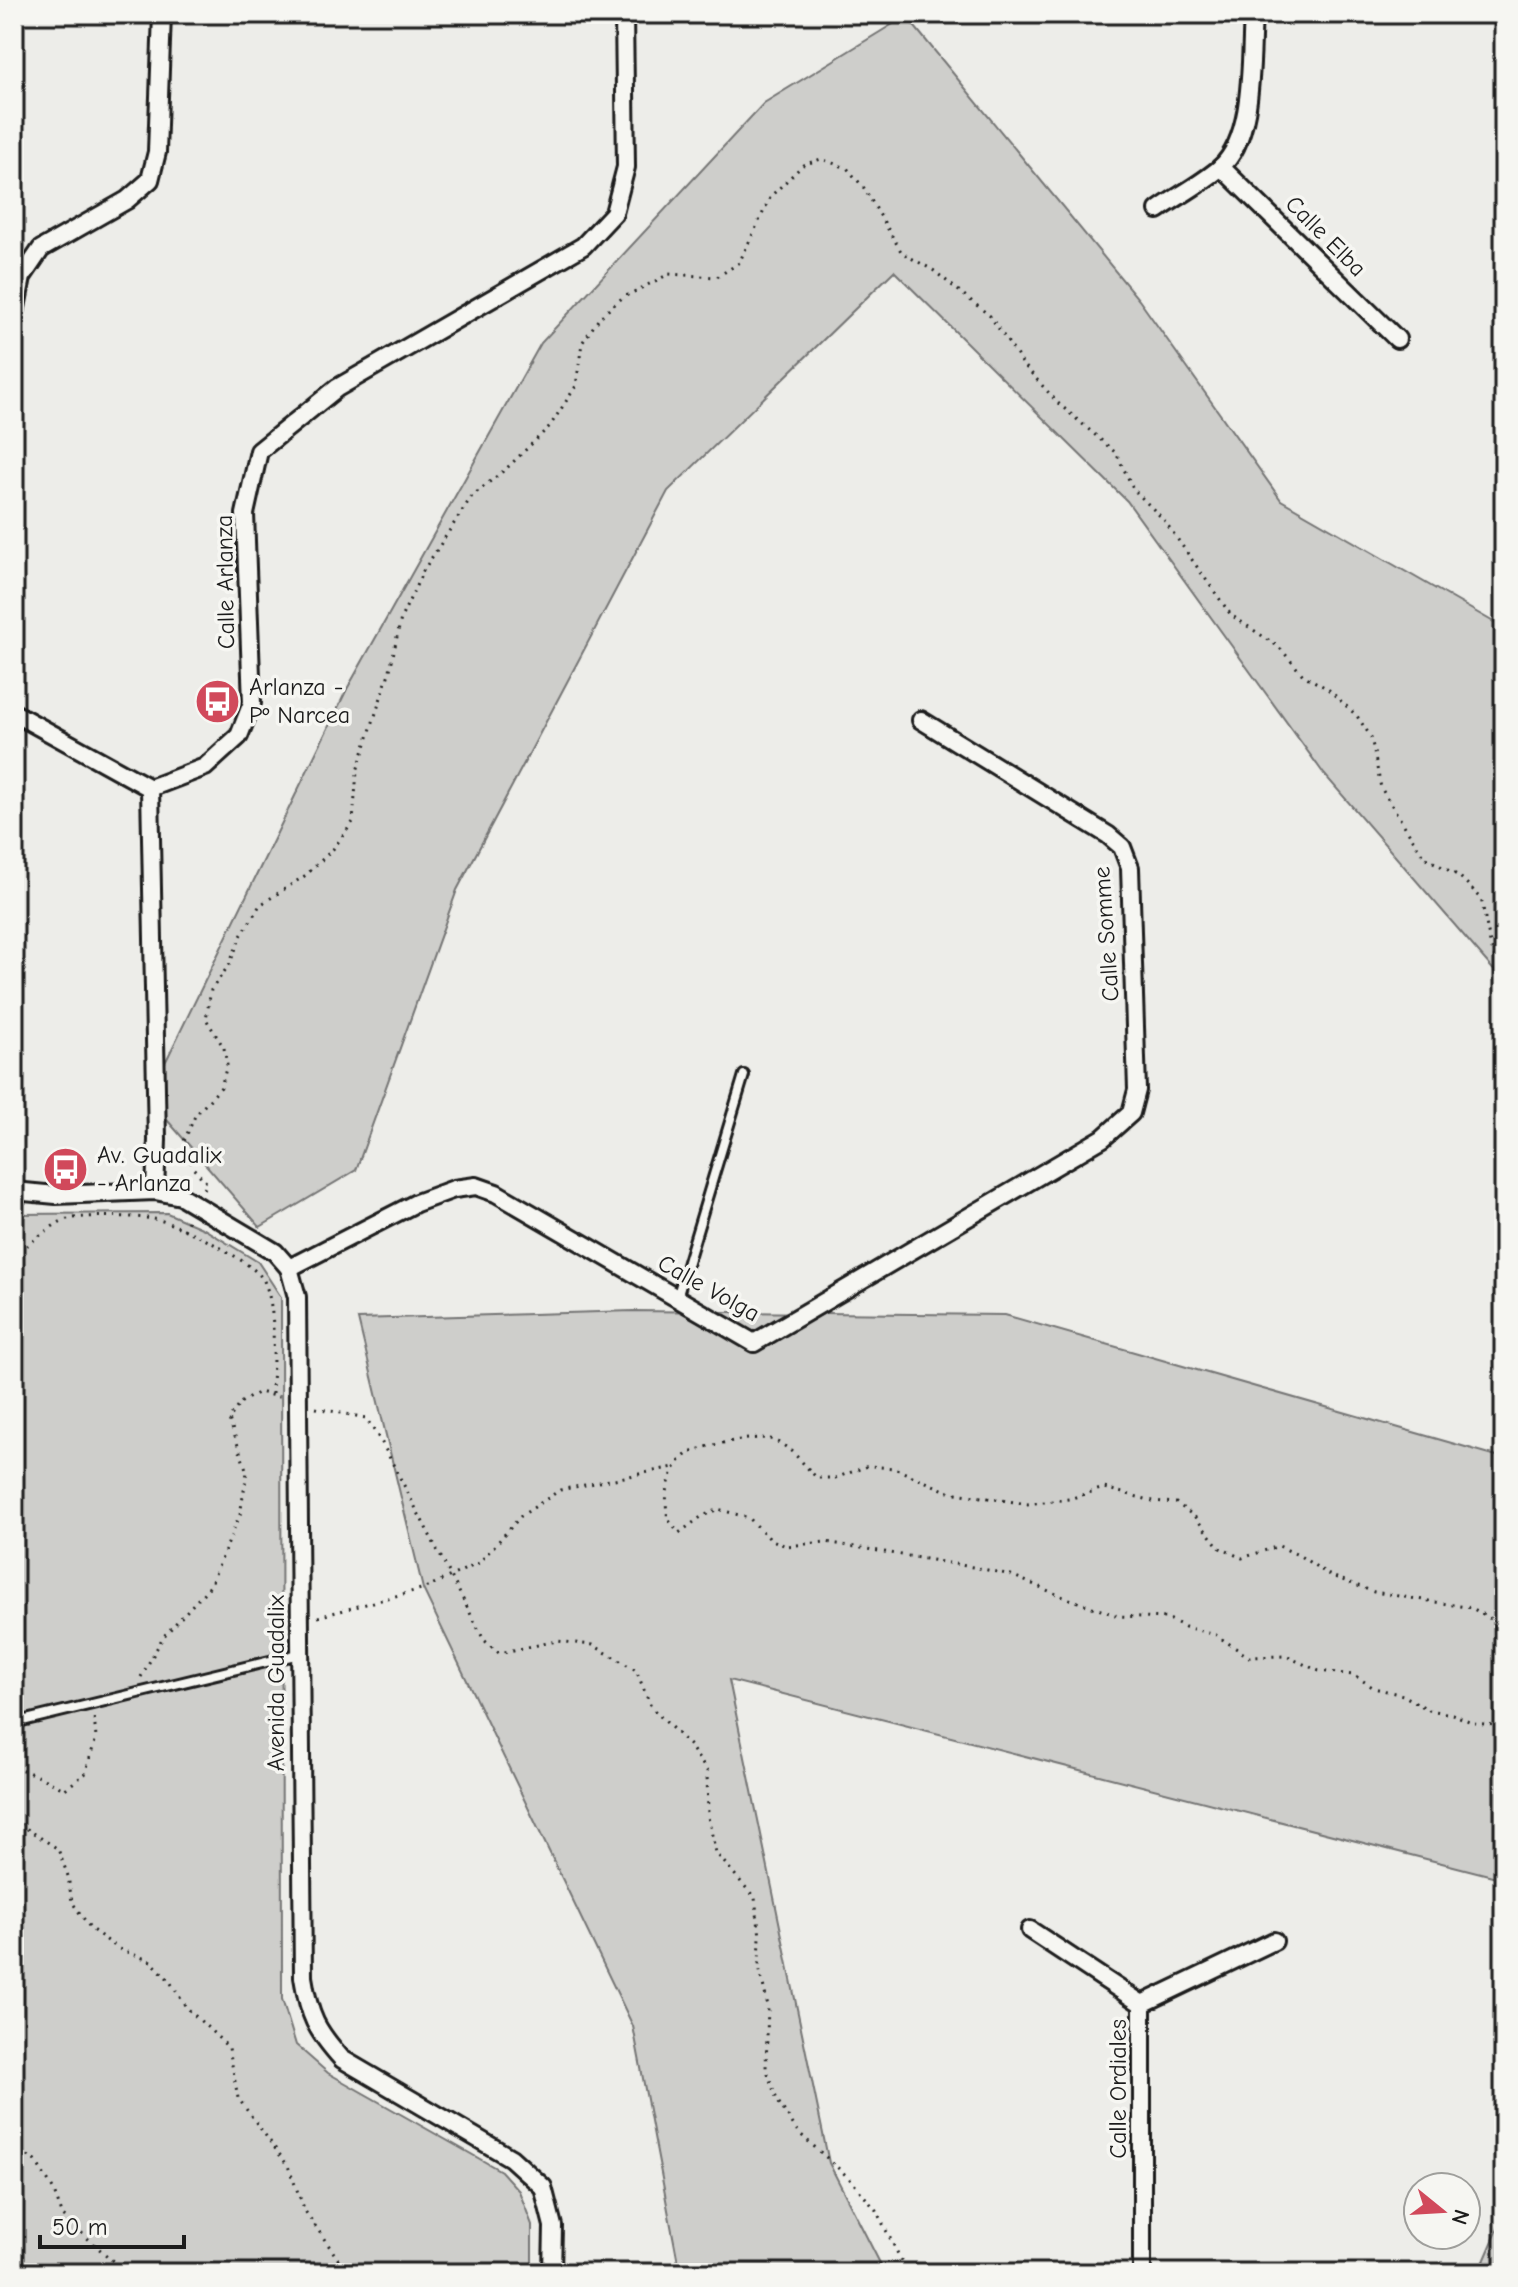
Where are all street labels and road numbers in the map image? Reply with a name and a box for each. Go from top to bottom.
street label: Calle Elba [1280,190,1372,282]
street label: Calle Arlanza [210,515,240,649]
street label: Calle Somme [1087,866,1125,1002]
street label: Calle Volga [653,1249,765,1327]
street label: Avenida Guadalix [262,1594,290,1771]
street label: Calle Ordiales [1104,2019,1132,2159]

